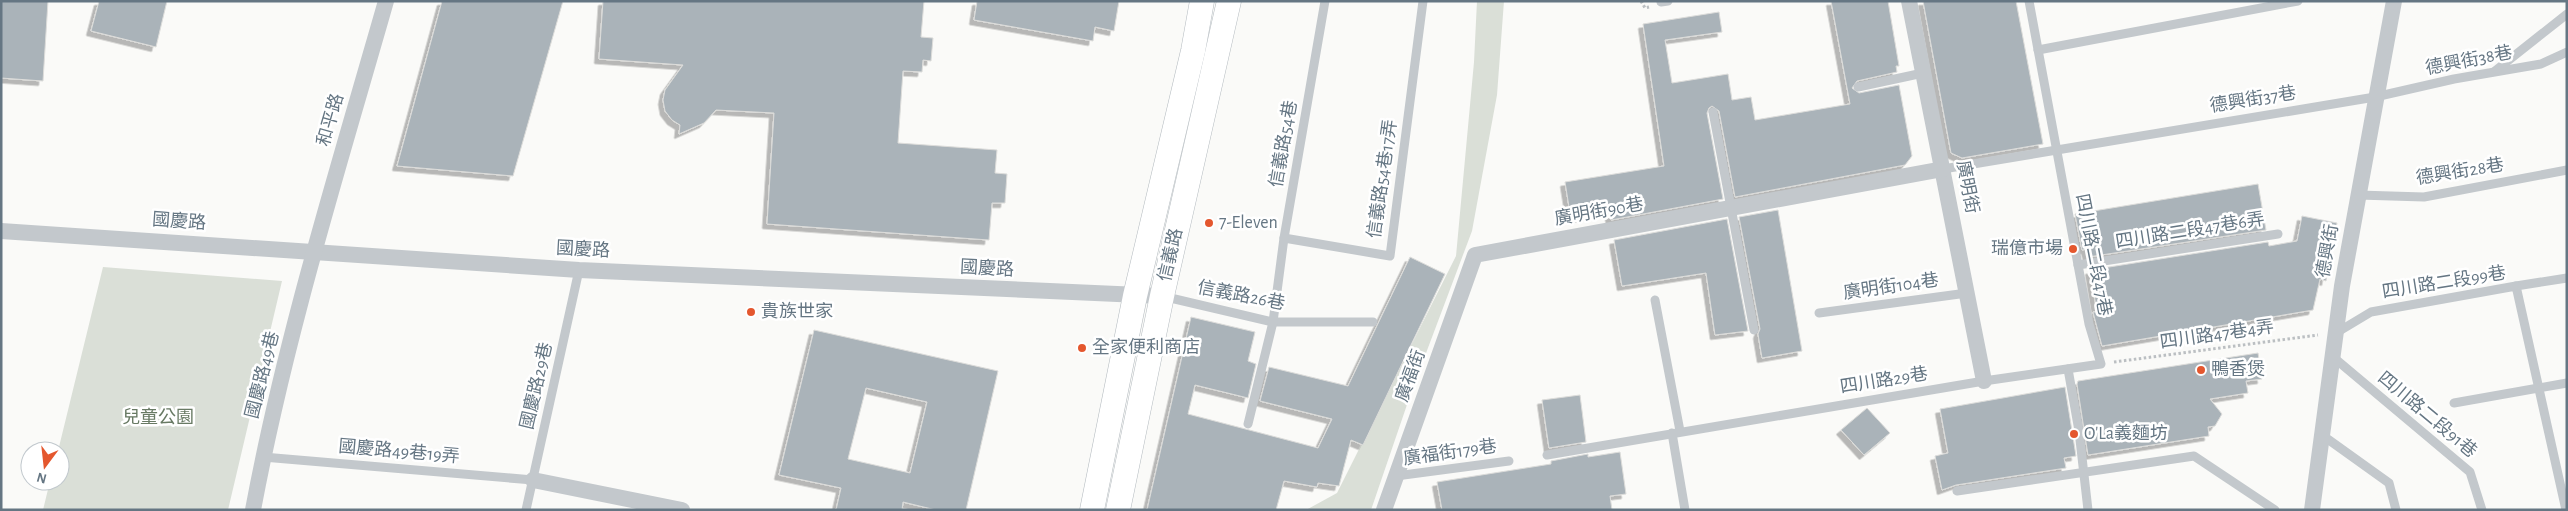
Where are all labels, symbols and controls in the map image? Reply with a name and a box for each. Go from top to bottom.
street label: 德興街38巷 [2424,42,2514,78]
street label: 德興街37巷 [2208,82,2297,116]
street label: 和平路 [313,91,347,148]
street label: 信義路54巷 [1266,99,1301,189]
street label: 信義路54巷17弄 [1364,118,1400,240]
street label: 德興街28巷 [2414,154,2505,188]
street label: 廣明街 [1953,158,1983,215]
street label: 四川路二段47巷 [2072,192,2116,318]
street label: 廣明街90巷 [1553,193,1645,229]
street label: 四川路二段47巷6弄 [2114,208,2266,252]
street label: 國慶路 [151,209,207,233]
place label: 7-Eleven [1219,214,1278,232]
marker: 7-Eleven [1203,217,1215,229]
street label: 德興街 [2312,223,2342,279]
street label: 信義路 [1154,226,1186,283]
street label: 國慶路 [556,238,611,260]
place label: 瑞億市場 [1991,238,2063,258]
marker: 瑞億市場 [2067,243,2079,255]
street label: 國慶路 [960,257,1015,279]
street label: 四川路二段99巷 [2381,262,2507,302]
street label: 廣明街104巷 [1842,269,1940,303]
street label: 信義路26巷 [1196,277,1287,313]
place label: 貴族世家 [761,301,833,321]
marker: 貴族世家 [745,306,757,318]
street label: 四川路47巷4弄 [2159,316,2275,352]
street label: 國慶路49巷 [242,329,283,420]
place label: 全家便利商店 [1092,337,1200,357]
street label: 國慶路29巷 [516,340,556,431]
marker: 全家便利商店 [1076,342,1088,354]
street label: 廣福街 [1391,347,1429,404]
place label: 鴨香煲 [2211,359,2265,379]
street label: 四川路29巷 [1838,363,1929,397]
marker: 鴨香煲 [2195,364,2207,376]
street label: 四川路二段91巷 [2374,367,2481,461]
park label: 兒童公園 [122,407,194,427]
place label: O'La義麵坊 [2084,423,2168,443]
marker: O'La義麵坊 [2068,428,2080,440]
street label: 國慶路49巷19弄 [338,436,461,466]
street label: 廣福街179巷 [1402,436,1498,468]
north arrow [20,441,70,491]
text: N [35,470,48,486]

